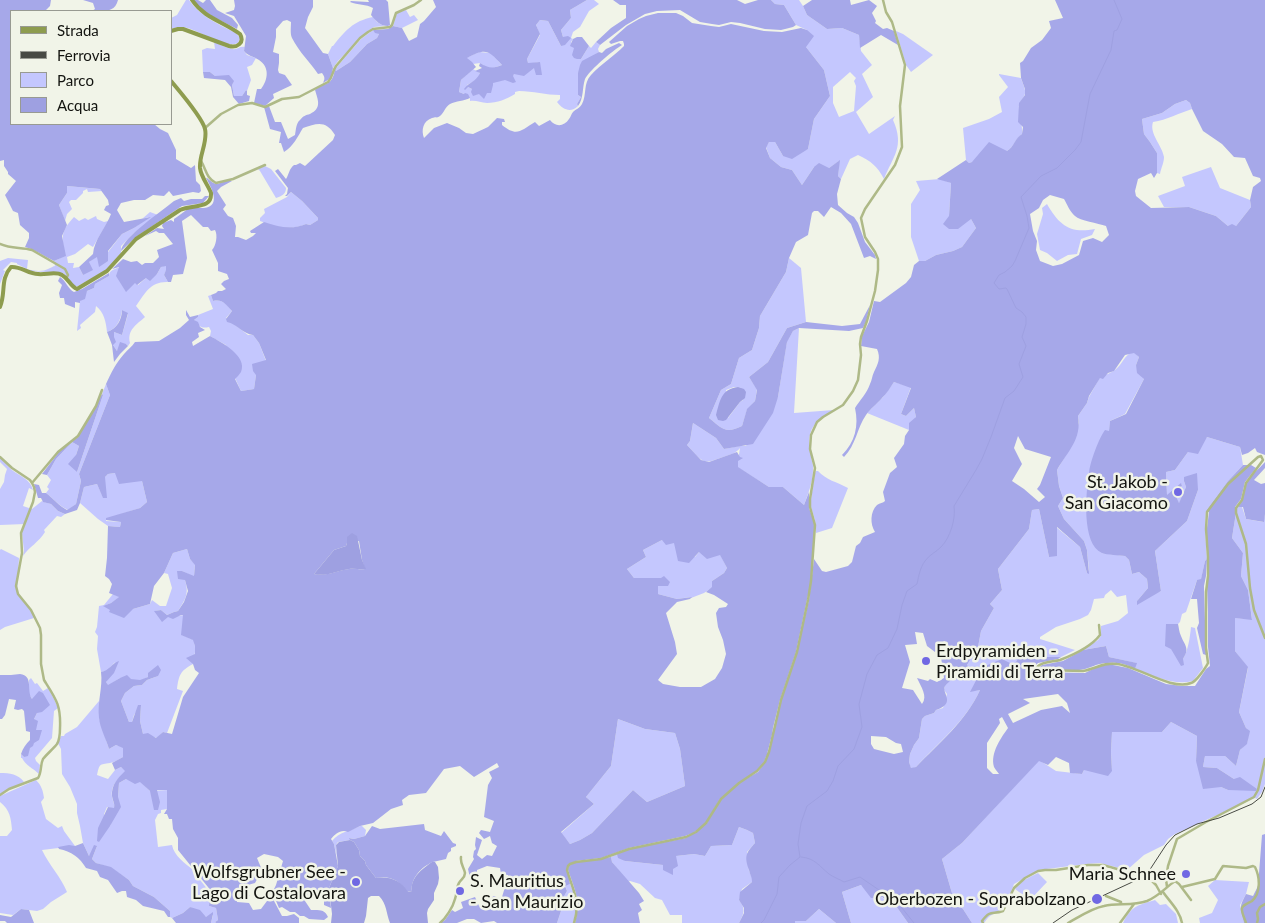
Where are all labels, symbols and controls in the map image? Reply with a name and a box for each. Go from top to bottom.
legend [10,10,172,125]
text: Strada [57,21,99,39]
text: Ferrovia [57,46,110,64]
text: Parco [57,71,94,89]
text: Acqua [57,96,98,114]
place label: St. Jakob - San Giacomo [1065,471,1168,514]
marker: St. Jakob - San Giacomo [1172,486,1184,498]
place label: Erdpyramiden - Piramidi di Terra [936,640,1063,682]
marker: Erdpyramiden - Piramidi di Terra [920,655,932,667]
place label: Wolfsgrubner See - Lago di Costalovara [192,861,346,904]
place label: Maria Schnee [1069,863,1176,885]
marker: Maria Schnee [1180,868,1192,880]
place label: S. Mauritius - San Maurizio [470,870,583,912]
marker: Wolfsgrubner See - Lago di Costalovara [350,876,362,888]
marker: S. Mauritius - San Maurizio [454,885,466,897]
place label: Oberbozen - Soprabolzano [875,888,1086,910]
marker: Oberbozen - Soprabolzano [1090,892,1104,906]

